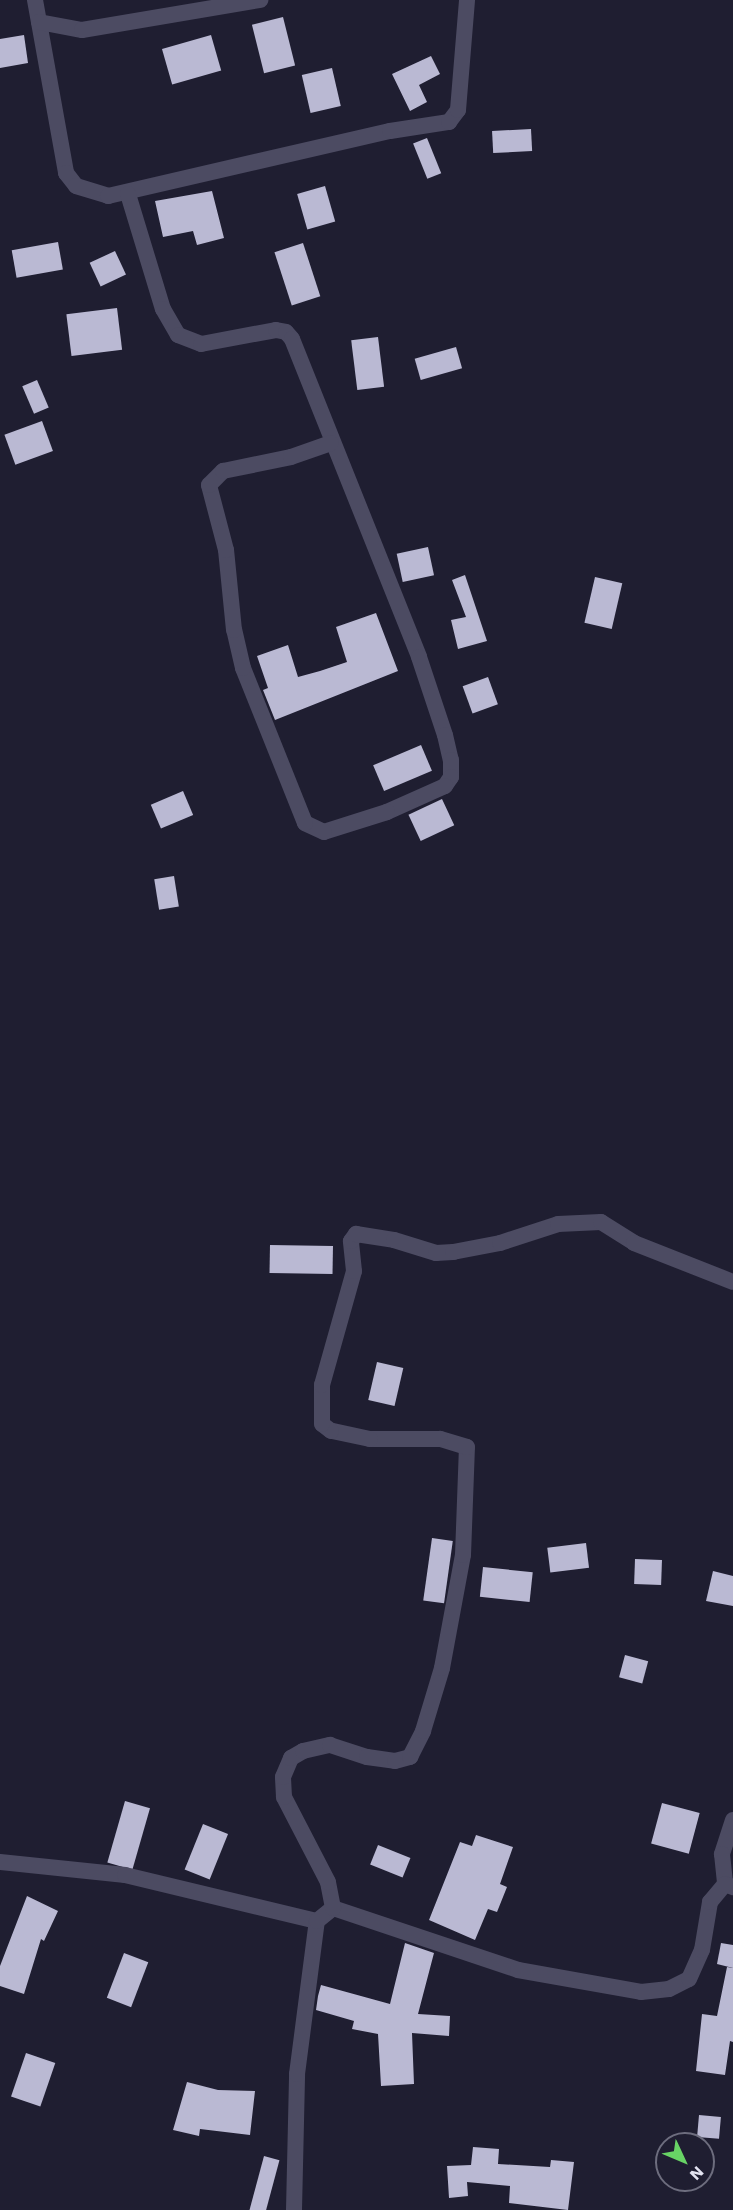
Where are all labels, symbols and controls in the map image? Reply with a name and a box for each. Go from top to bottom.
north arrow [655,2132,715,2192]
text: N [686,2163,708,2184]

